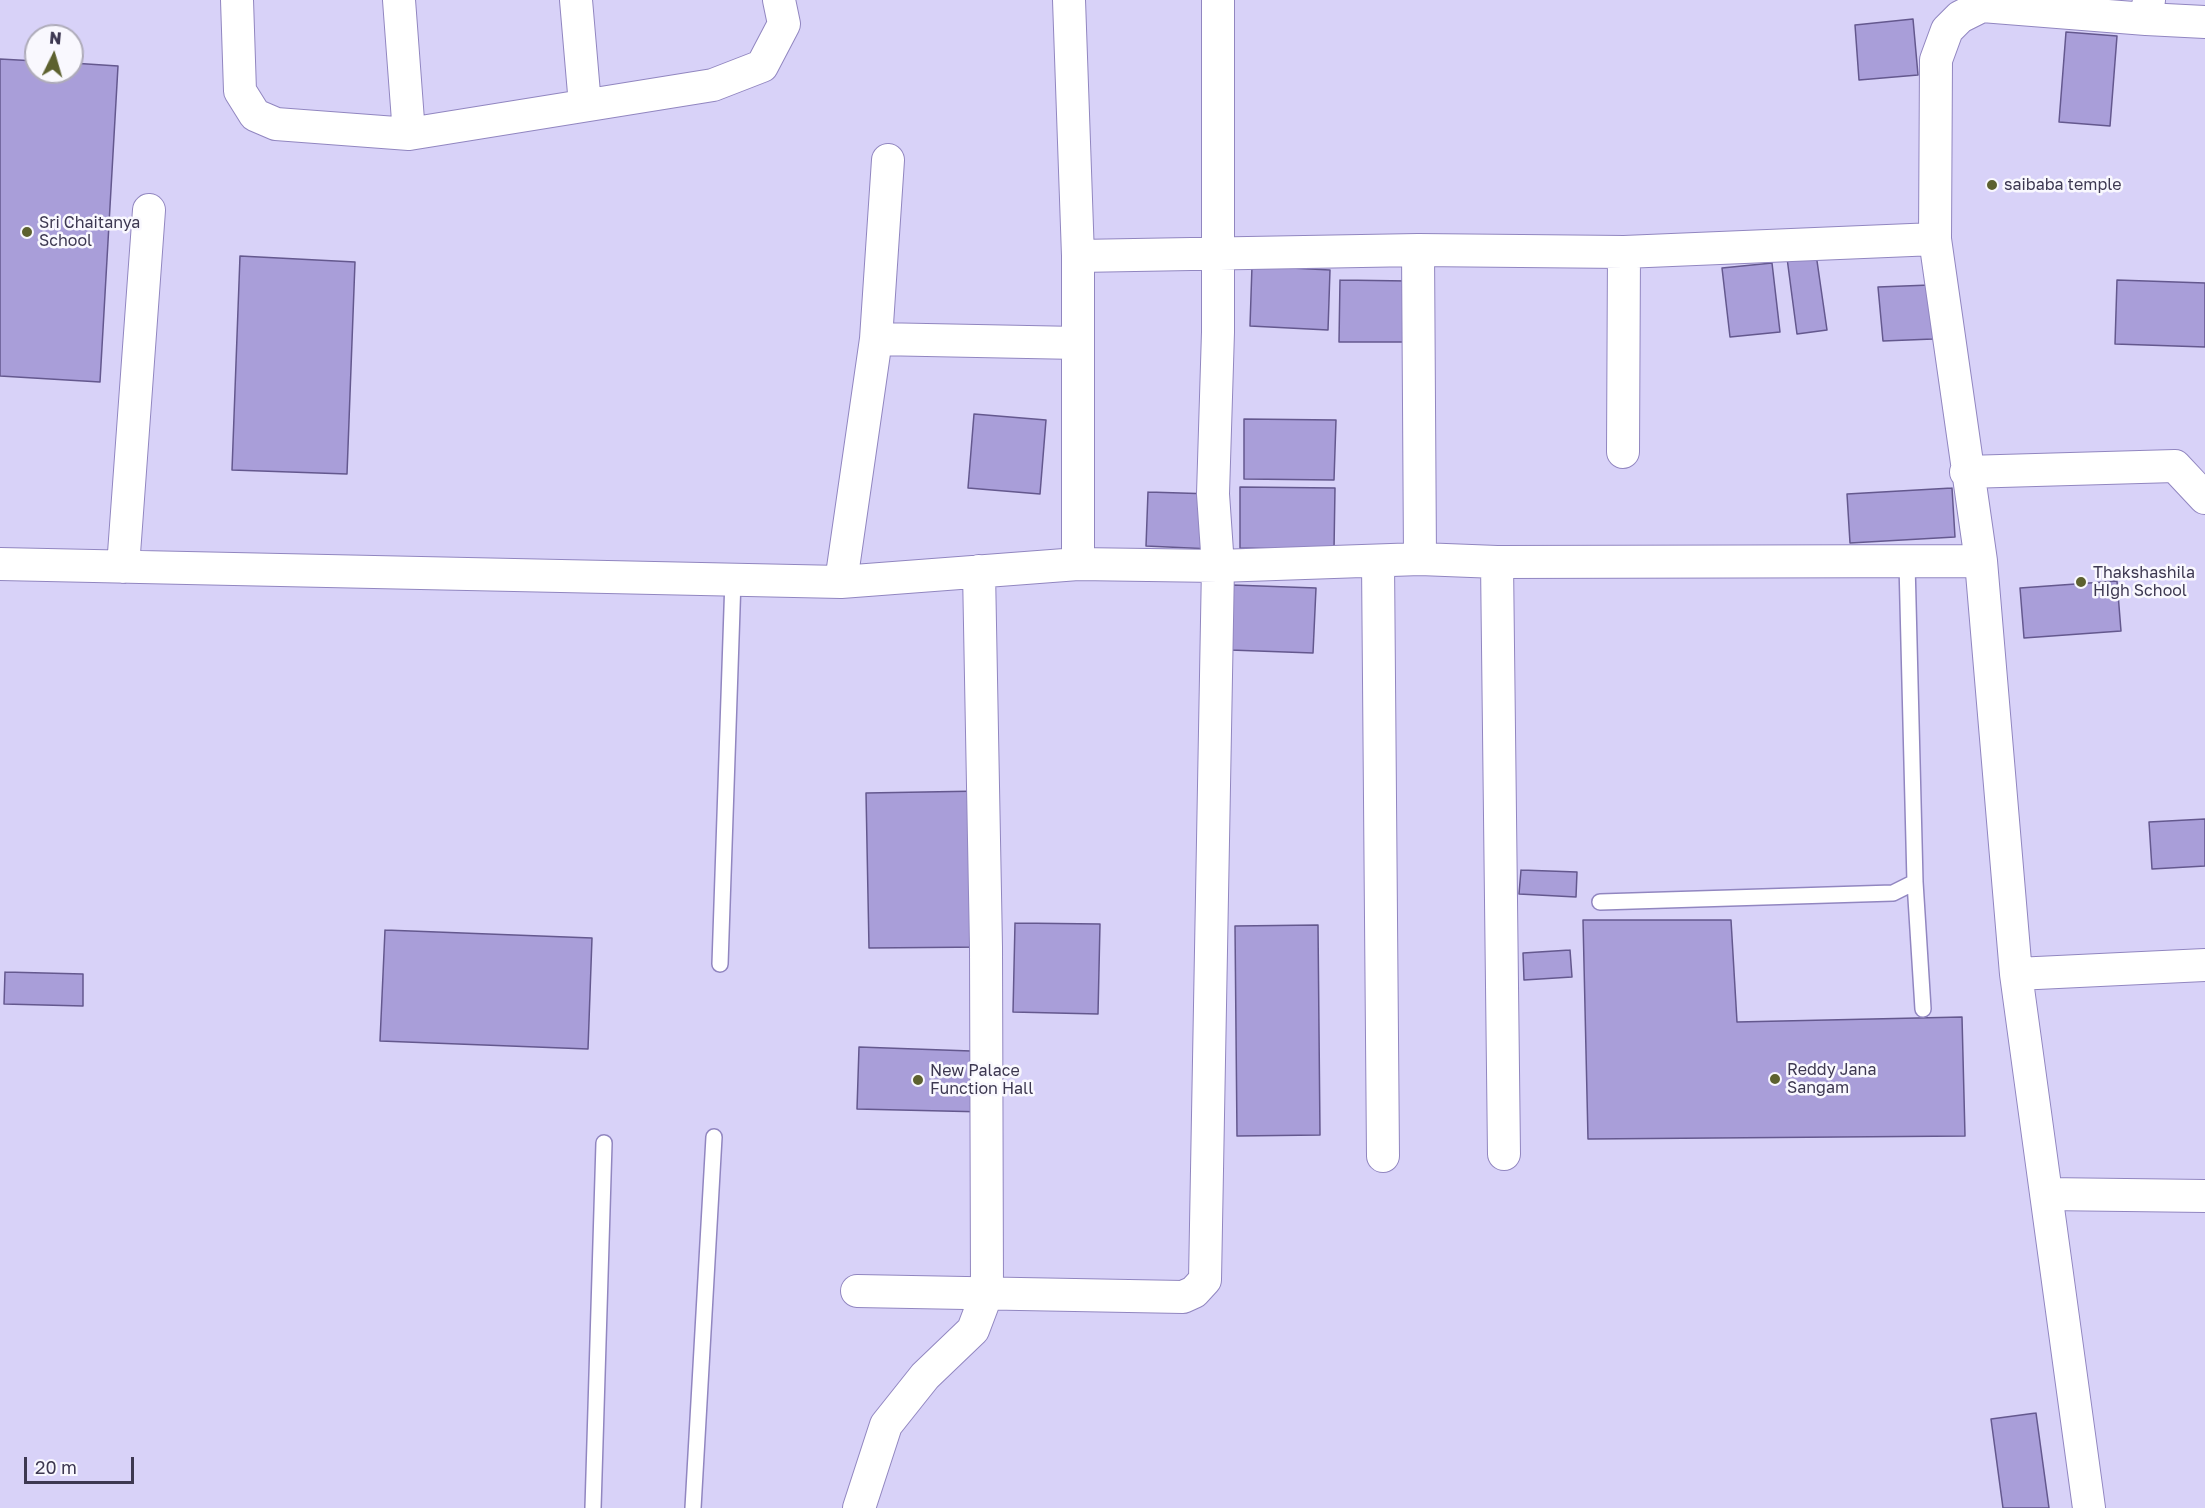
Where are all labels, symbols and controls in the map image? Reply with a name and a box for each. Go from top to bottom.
north arrow [24,24,84,84]
text: N [48,28,62,49]
place label: saibaba temple [2004,175,2121,195]
marker: saibaba temple [1985,178,1999,192]
place label: Sri Chaitanya School [39,213,140,251]
marker: Sri Chaitanya School [20,225,34,239]
place label: Thakshashila HIgh School [2093,563,2195,601]
marker: Thakshashila HIgh School [2074,575,2088,589]
place label: Reddy Jana Sangam [1787,1060,1876,1098]
place label: New Palace Function Hall [930,1061,1033,1099]
marker: Reddy Jana Sangam [1768,1072,1782,1086]
marker: New Palace Function Hall [911,1073,925,1087]
scale bar [27,1445,136,1483]
text: 20 m [35,1456,77,1478]

